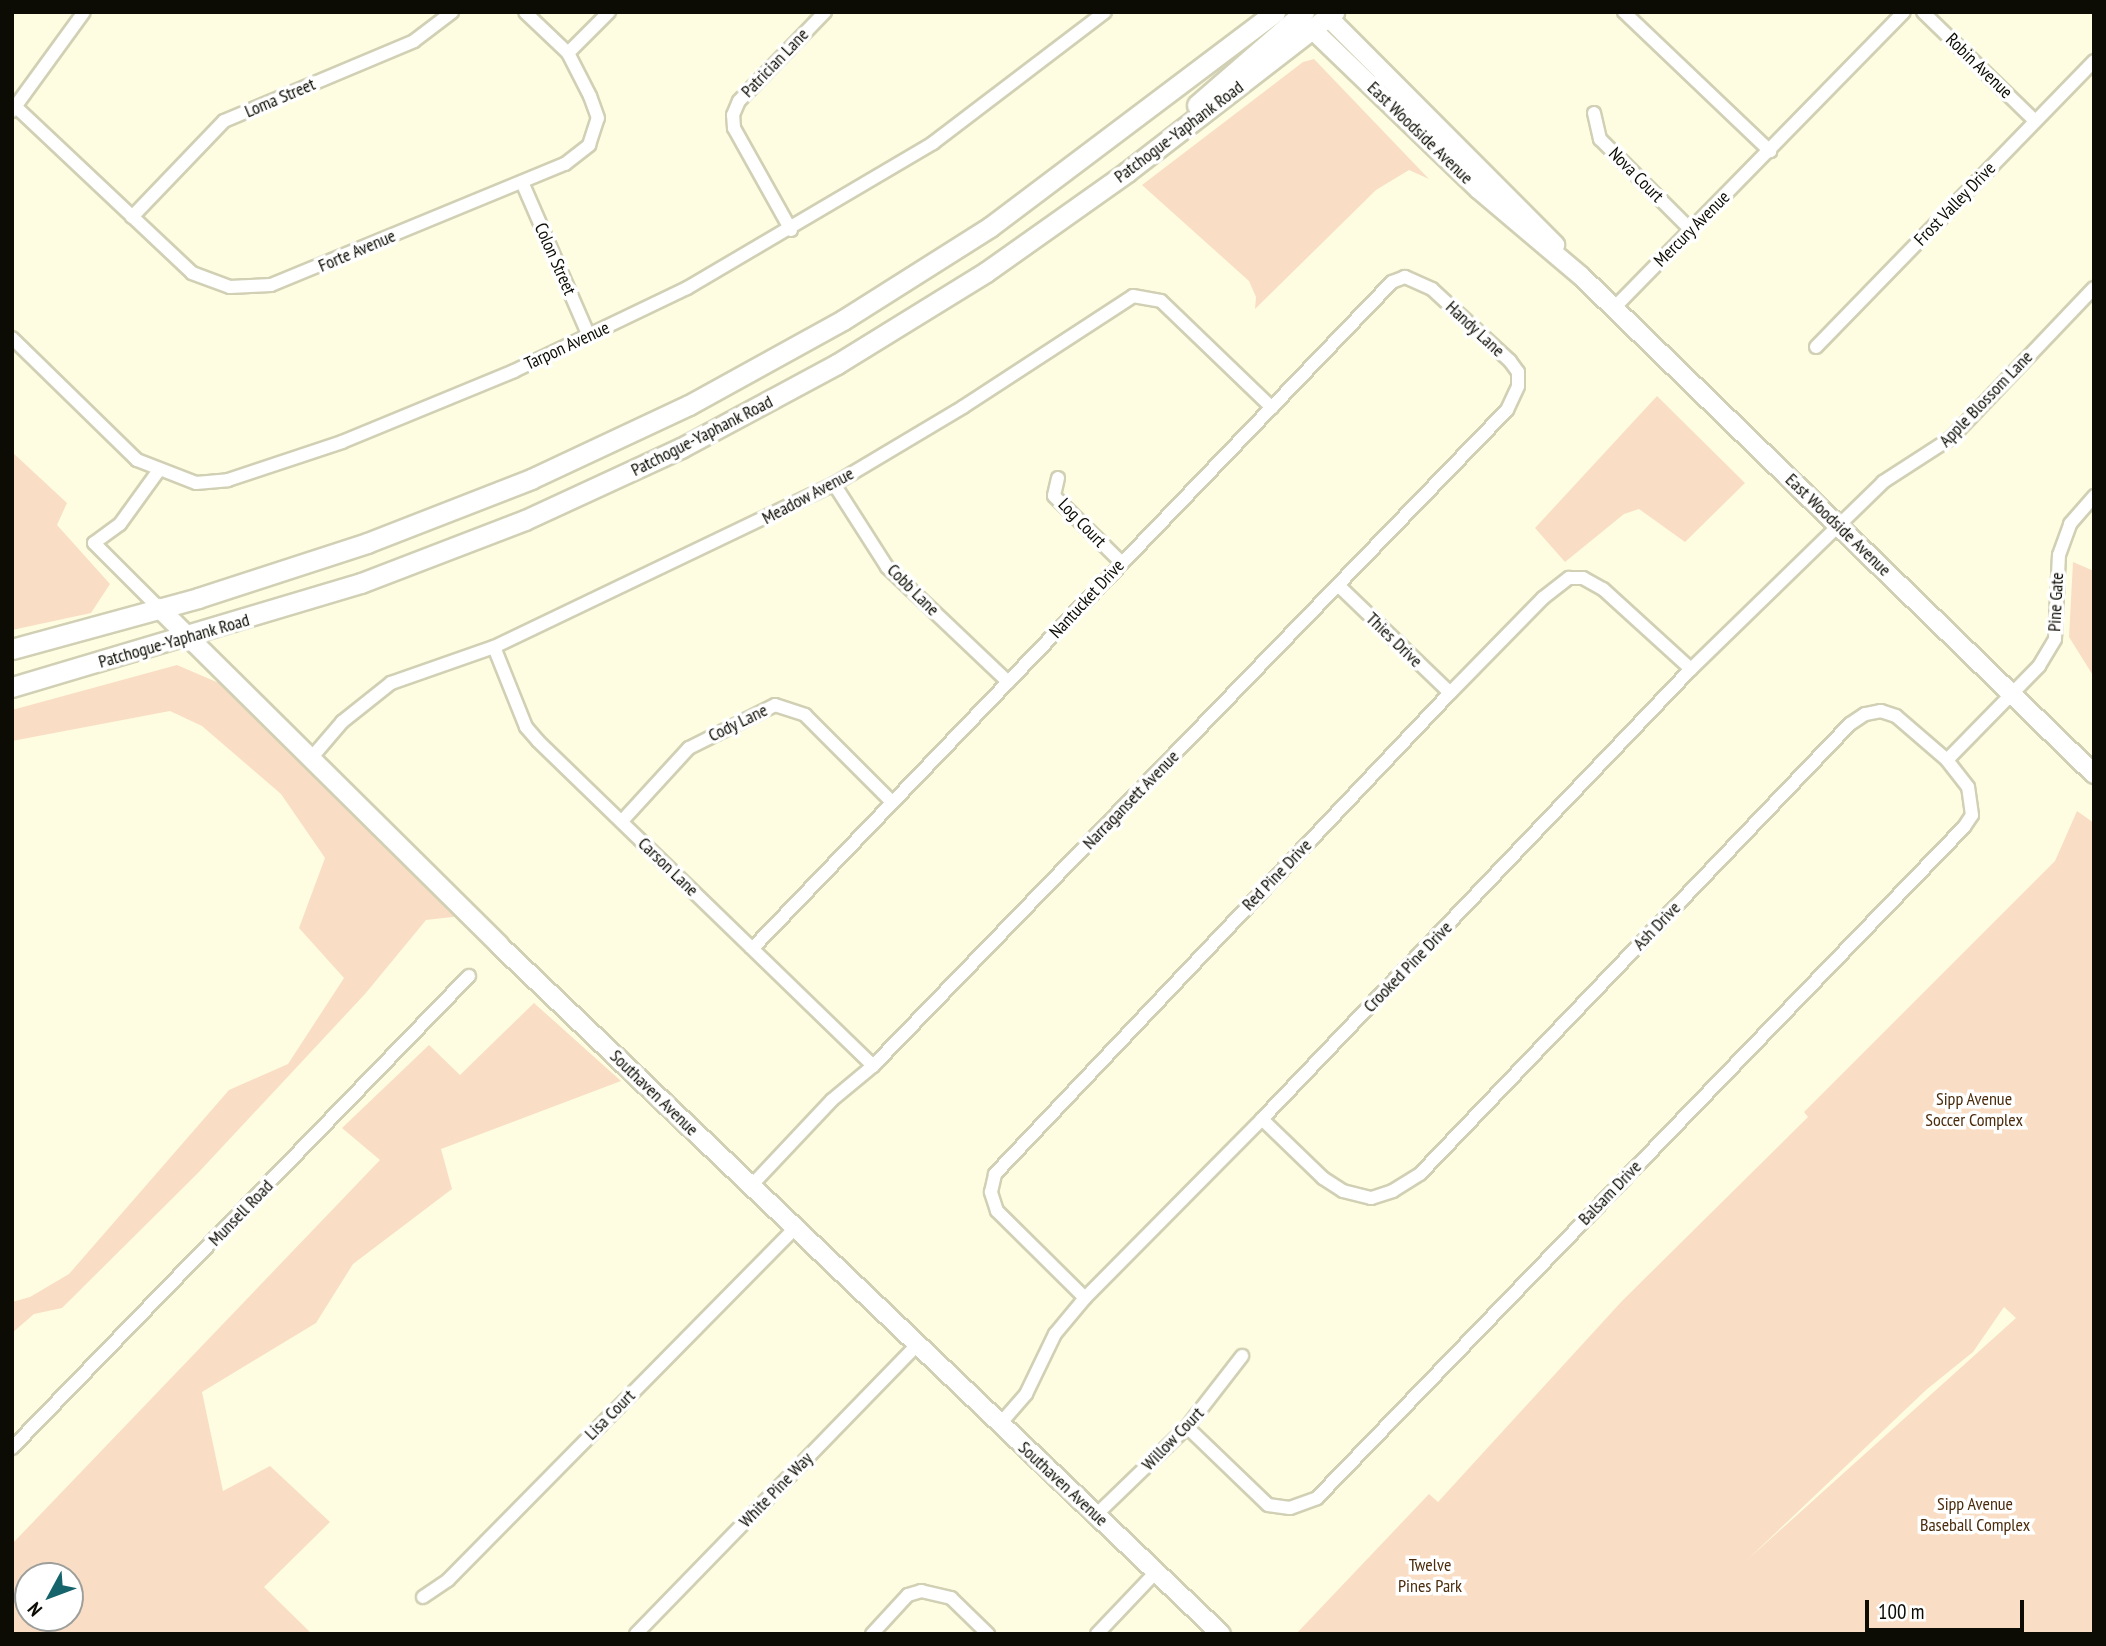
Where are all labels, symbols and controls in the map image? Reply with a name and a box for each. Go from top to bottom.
street label: Patrician Lane [737,24,813,102]
street label: Robin Avenue [1941,29,2017,103]
street label: Loma Street [242,74,318,122]
street label: Patchogue-Yaphank Road [1110,76,1248,188]
street label: East Woodside Avenue [1362,77,1478,189]
street label: Nova Court [1604,143,1668,207]
street label: Frost Valley Drive [1910,157,2000,251]
street label: Mercury Avenue [1649,186,1735,272]
street label: Colon Street [530,220,580,298]
street label: Forte Avenue [315,225,399,277]
street label: Handy Lane [1441,296,1509,362]
street label: Tarpon Avenue [521,317,613,375]
street label: Apple Blossom Lane [1935,346,2037,452]
street label: Patchogue-Yaphank Road [627,391,777,481]
street label: Meadow Avenue [758,463,858,529]
street label: East Woodside Avenue [1780,469,1896,581]
street label: Log Court [1053,494,1111,552]
street label: Nantucket Drive [1045,555,1129,643]
street label: Cobb Lane [882,559,944,621]
street label: Pine Gate [2044,572,2068,632]
street label: Thies Drive [1361,608,1427,672]
street label: Patchogue-Yaphank Road [96,609,252,673]
street label: Cody Lane [705,699,771,747]
street label: Narragansett Avenue [1078,746,1184,854]
street label: Carson Lane [633,833,703,901]
street label: Red Pine Drive [1238,835,1316,915]
street label: Ash Drive [1629,897,1685,955]
street label: Crooked Pine Drive [1359,917,1457,1017]
street label: Southaven Avenue [605,1045,703,1141]
park label: Sipp Avenue Soccer Complex [1925,1089,2023,1132]
street label: Balsam Drive [1574,1156,1646,1230]
street label: Munsell Road [204,1175,278,1251]
street label: Lisa Court [580,1385,640,1445]
street label: Willow Court [1137,1403,1209,1475]
street label: Southaven Avenue [1014,1437,1112,1531]
street label: White Pine Way [735,1448,817,1532]
park label: Sipp Avenue Baseball Complex [1920,1494,2030,1536]
park label: Twelve Pines Park [1398,1555,1462,1598]
north arrow [14,1562,84,1632]
scale bar [1868,1586,2027,1630]
text: N [22,1598,47,1621]
text: 100 m [1878,1598,1924,1625]

